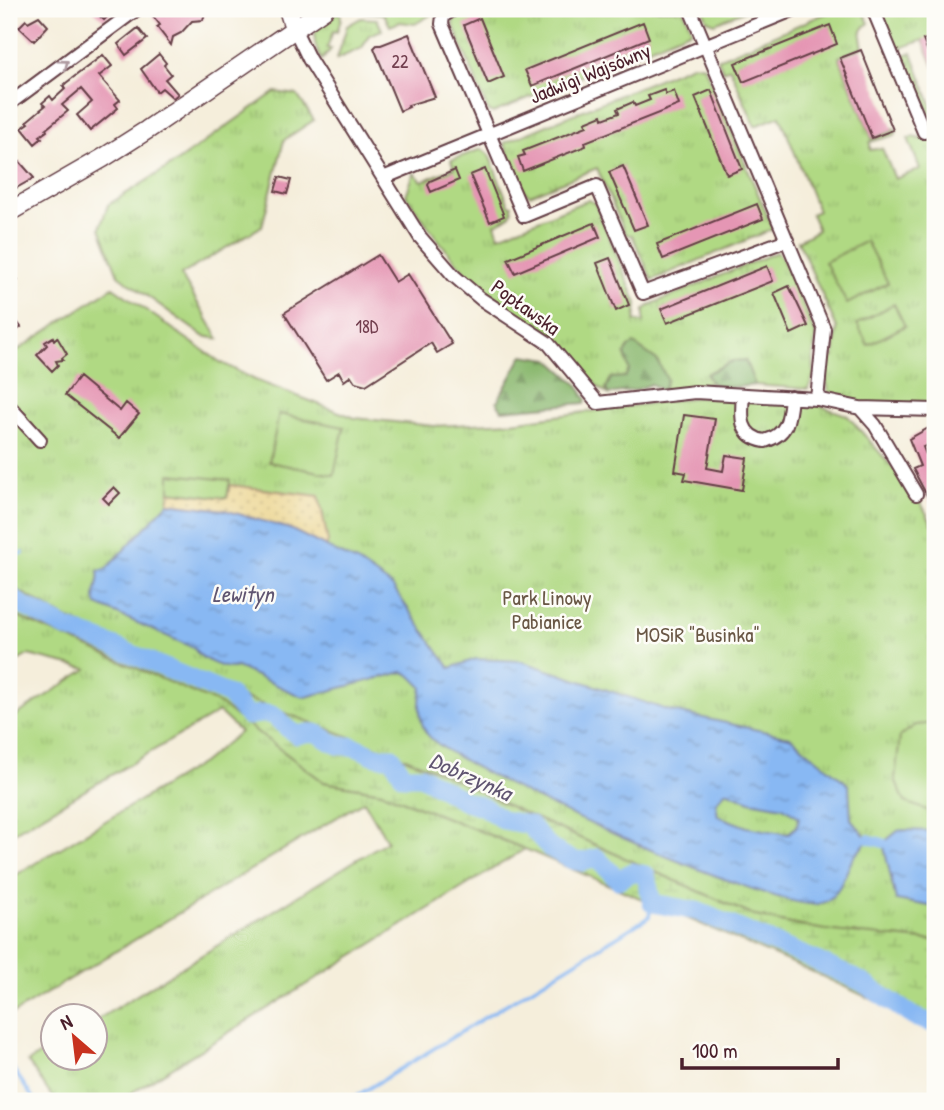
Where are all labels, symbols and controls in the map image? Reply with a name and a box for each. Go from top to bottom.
street label: Jadwigi Wajsówny [525,35,655,110]
house number: 22 [392,49,409,74]
one-way arrow [56,59,68,72]
street label: Popławska [486,272,566,342]
house number: 18D [356,314,379,339]
water label: Lewityn [212,578,275,610]
park label: Park Linowy Pabianice [502,583,592,636]
park label: MOSiR "Businka" [636,620,760,649]
water label: Dobrzynka [425,744,519,810]
north arrow [38,1002,108,1072]
text: N [55,1008,77,1036]
scale bar [682,1026,837,1070]
text: 100 m [692,1036,738,1065]

